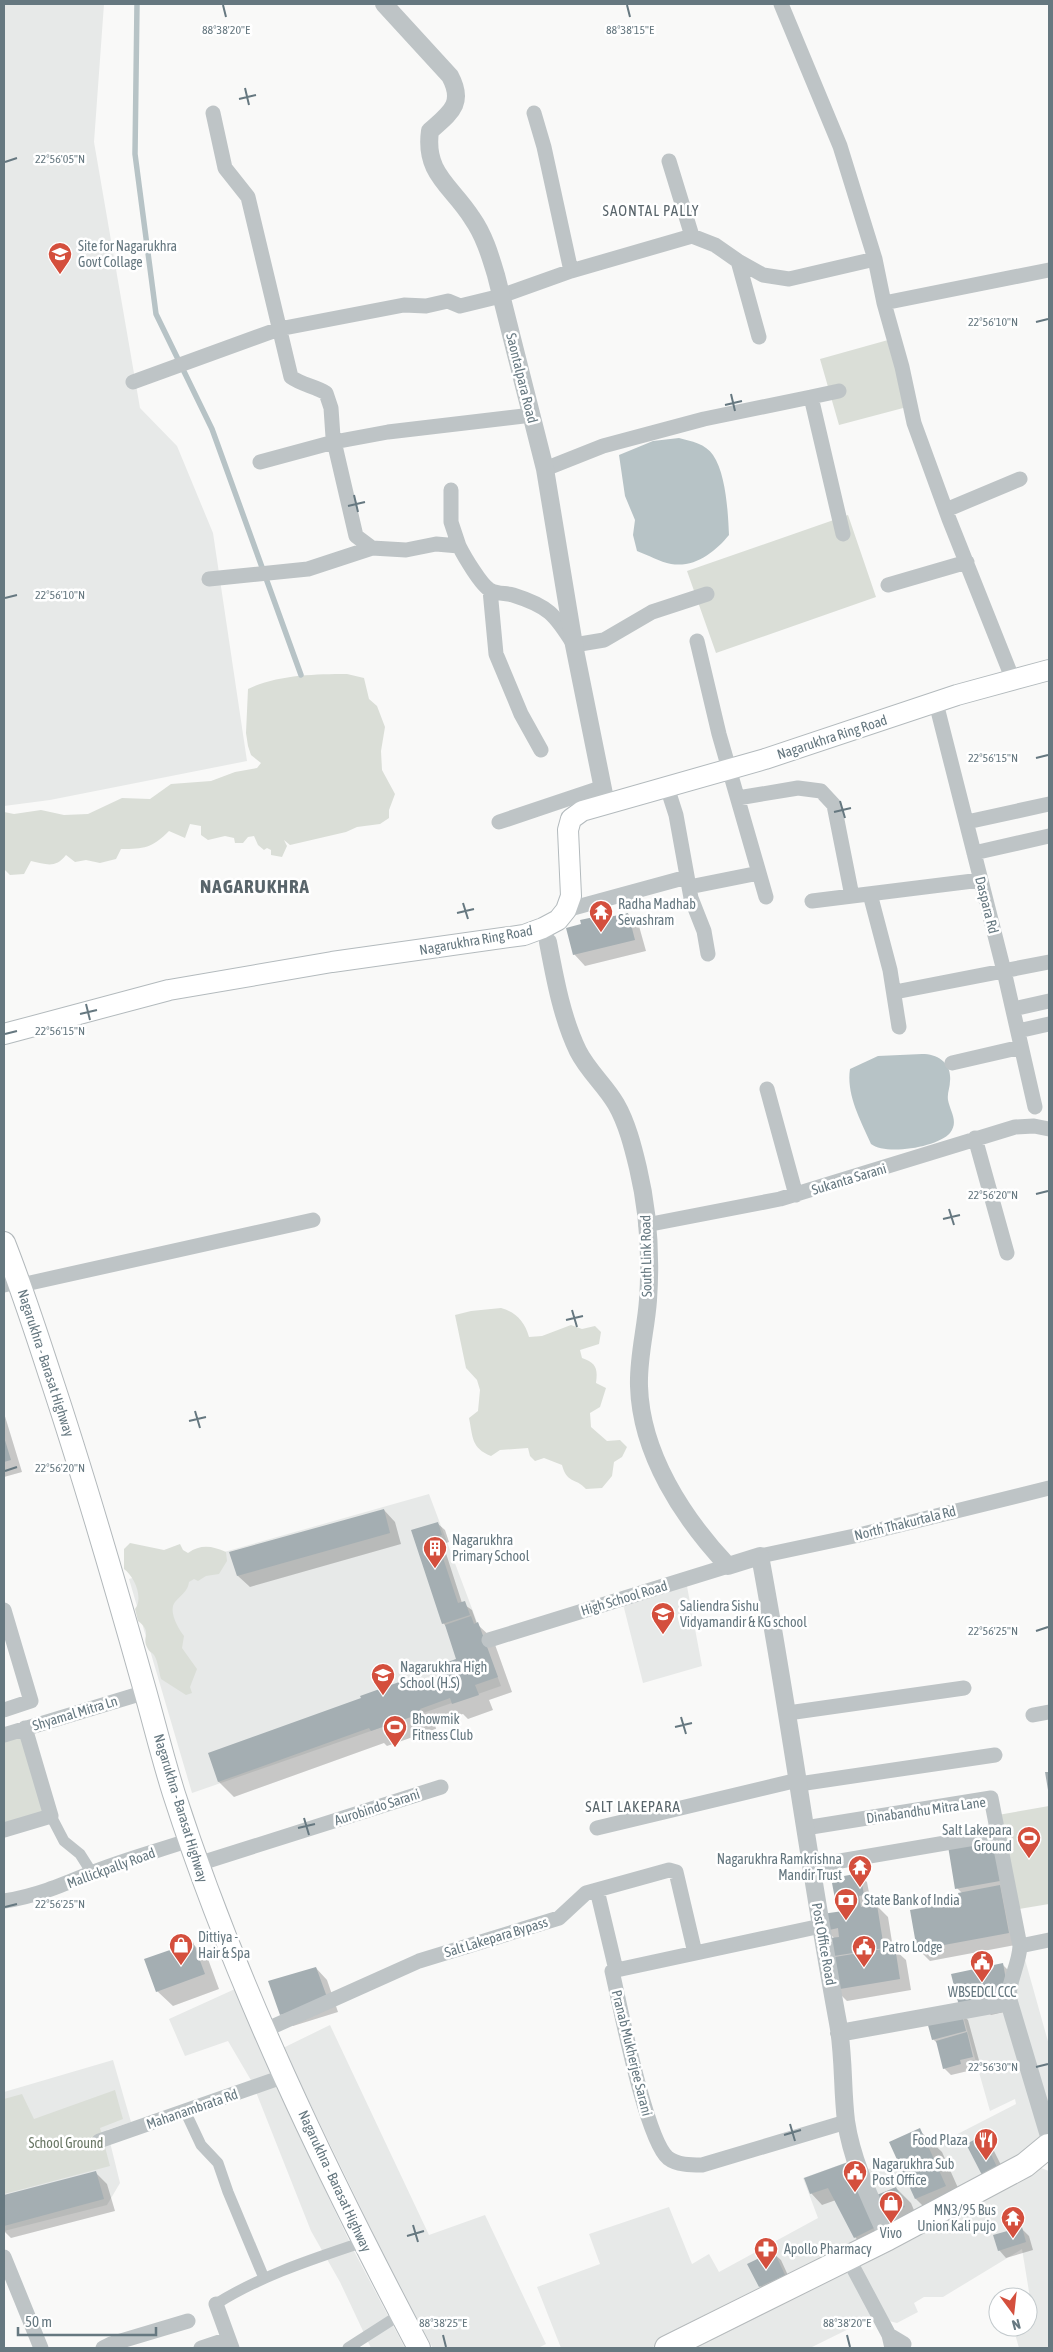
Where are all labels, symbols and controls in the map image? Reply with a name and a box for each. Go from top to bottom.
text: 88°38'20"E [202,23,250,37]
text: 88°38'15"E [606,23,654,37]
text: 22°56'05"N [35,152,85,166]
district label: SAONTAL PALLY [603,202,699,219]
place label: Site for Nagarukhra Govt Collage [78,238,177,270]
school or university icon: Site for Nagarukhra Govt Collage [47,241,73,275]
text: 22°56'10"N [968,315,1018,329]
street label: Saontalpara Road [503,331,541,425]
text: 22°56'10"N [35,588,85,602]
street label: Nagarukhra Ring Road [775,712,889,762]
text: 22°56'15"N [968,751,1018,765]
district label: NAGARUKHRA [200,875,310,897]
street label: Daspara Rd [972,875,1002,935]
place label: Radha Madhab Sevashram [618,896,696,928]
temple icon: Radha Madhab Sevashram [588,899,614,933]
street label: Nagarukhra Ring Road [418,922,534,958]
text: 22°56'15"N [35,1024,85,1038]
street label: Sukanta Sarani [810,1160,888,1198]
text: 22°56'20"N [968,1188,1018,1202]
street label: South Link Road [637,1215,655,1297]
street label: Nagarukhra - Barasat Highway [15,1287,77,1439]
text: 22°56'20"N [35,1461,85,1475]
street label: North Thakurtala Rd [853,1503,957,1543]
place label: Nagarukhra Primary School [452,1532,530,1564]
building icon: Nagarukhra Primary School [422,1535,448,1569]
street label: High School Road [579,1577,669,1619]
place label: Saliendra Sishu Vidyamandir & KG school [680,1598,807,1630]
school or university icon: Saliendra Sishu Vidyamandir & KG school [650,1601,676,1635]
text: 22°56'25"N [968,1624,1018,1638]
place label: Nagarukhra High School (H.S) [400,1659,487,1691]
school or university icon: Nagarukhra High School (H.S) [370,1662,396,1696]
street label: Shyamal Mitra Ln [31,1692,119,1734]
place label: Bhowmik Fitness Club [412,1711,474,1743]
sports icon: Bhowmik Fitness Club [382,1714,408,1748]
street label: Nagarukhra - Barasat Highway [151,1732,211,1884]
street label: Aurobindo Sarani [332,1786,422,1828]
street label: Dinabandhu Mitra Lane [865,1794,987,1826]
district label: SALT LAKEPARA [585,1798,681,1815]
place label: Salt Lakepara Ground [942,1822,1012,1854]
sports icon: Salt Lakepara Ground [1016,1825,1042,1859]
street label: Mallickpally Road [65,1845,157,1891]
place label: Nagarukhra Ramkrishna Mandir Trust [717,1851,842,1883]
temple icon: Nagarukhra Ramkrishna Mandir Trust [847,1854,873,1888]
bank icon: State Bank of India [833,1887,859,1921]
place label: State Bank of India [864,1892,960,1908]
text: 22°56'25"N [35,1897,85,1911]
street label: Post Office Road [809,1902,839,1986]
street label: Salt Lakepara Bypass [442,1914,550,1960]
place label: Dittiya - Hair & Spa [198,1929,250,1961]
shop icon: Dittiya - Hair & Spa [168,1932,194,1966]
public building icon: Patro Lodge [851,1934,877,1968]
place label: Patro Lodge [882,1939,942,1955]
public building icon: WBSEDCL CCC [969,1949,995,1983]
place label: WBSEDCL CCC [948,1984,1017,2000]
street label: Pranab Mukherjee Sarani [609,1988,655,2118]
text: 22°56'30"N [968,2060,1018,2074]
street label: Mahanambrata Rd [144,2086,240,2132]
street label: Nagarukhra - Barasat Highway [295,2108,375,2254]
restaurant icon: Food Plaza [973,2127,999,2161]
place label: Food Plaza [912,2132,968,2148]
park label: School Ground [29,2135,103,2151]
place label: Nagarukhra Sub Post Office [872,2156,955,2188]
public building icon: Nagarukhra Sub Post Office [842,2159,868,2193]
shop icon: Vivo [878,2190,904,2224]
place label: MN3/95 Bus Union Kali pujo [917,2202,996,2234]
temple icon: MN3/95 Bus Union Kali pujo [1000,2205,1026,2239]
place label: Vivo [880,2225,902,2241]
pharmacy icon: Apollo Pharmacy [753,2236,779,2270]
place label: Apollo Pharmacy [784,2241,872,2257]
north arrow [988,2287,1038,2337]
scale bar [18,2304,155,2336]
text: 50 m [25,2313,52,2330]
text: 88°38'25"E [419,2316,467,2330]
text: 88°38'20"E [823,2316,871,2330]
text: N [1010,2316,1022,2333]

